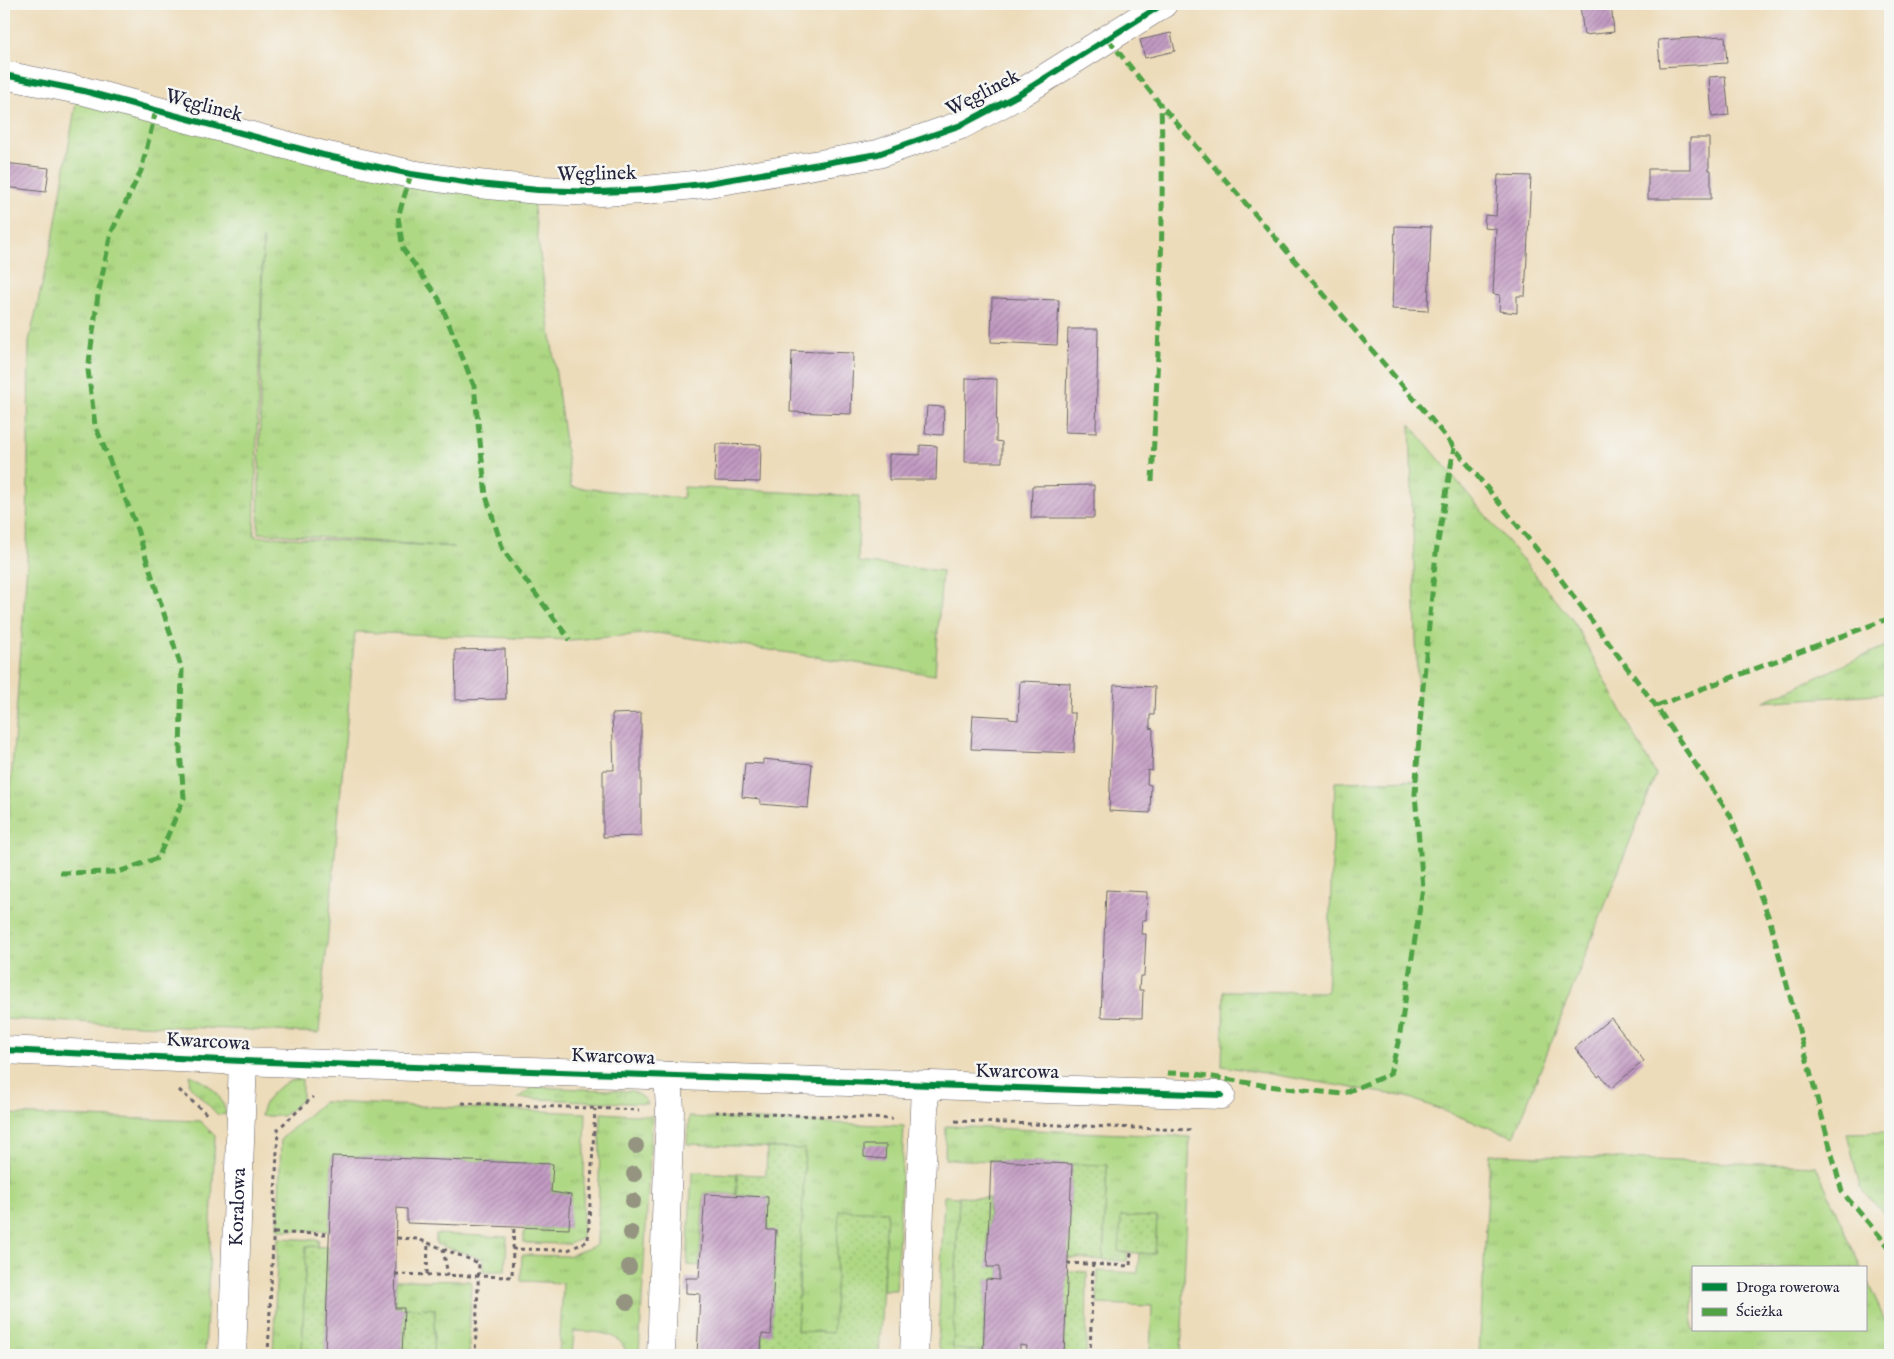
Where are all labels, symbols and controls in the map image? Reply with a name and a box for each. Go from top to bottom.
street label: Węglinek [942,64,1024,122]
street label: Węglinek [162,84,246,128]
street label: Węglinek [557,161,637,187]
street label: Kwarcowa [165,1027,251,1057]
street label: Kwarcowa [571,1043,656,1071]
street label: Kwarcowa [975,1059,1060,1085]
street label: Koralowa [224,1167,252,1247]
legend [1692,1266,1866,1332]
text: Droga rowerowa [1736,1278,1840,1297]
text: Ścieżka [1736,1302,1783,1321]

